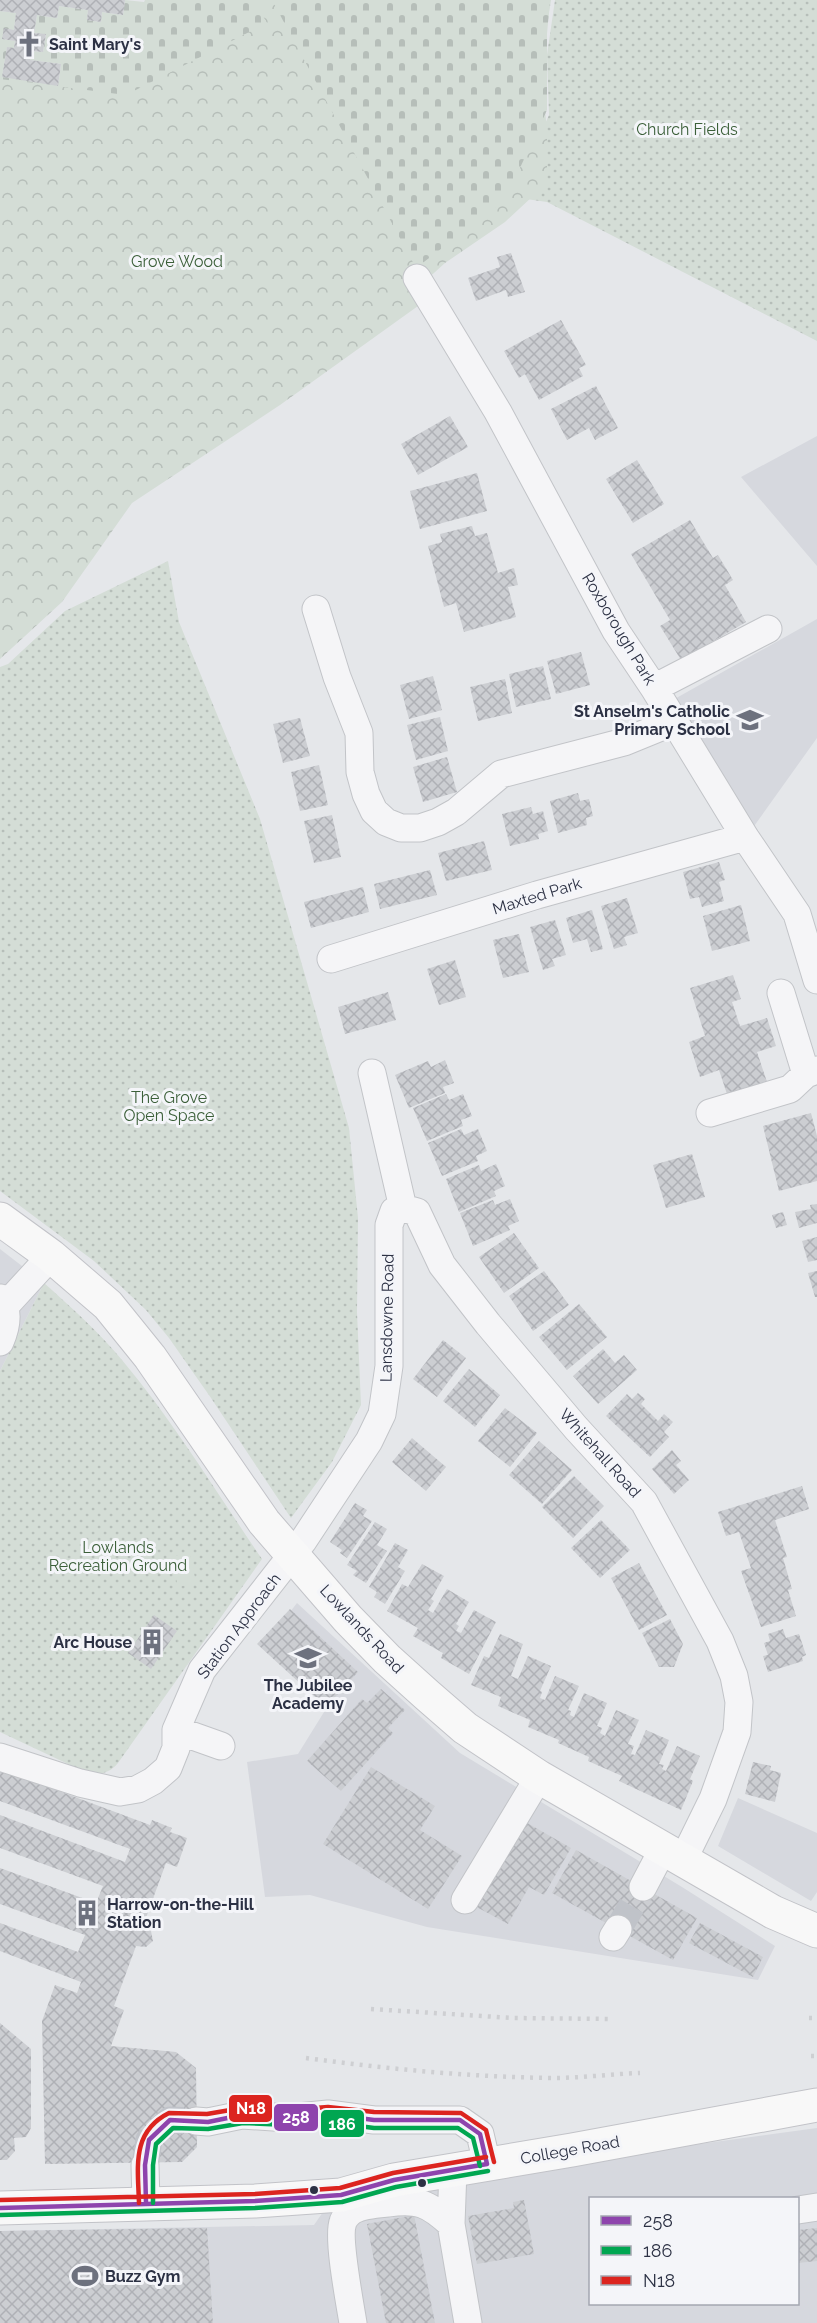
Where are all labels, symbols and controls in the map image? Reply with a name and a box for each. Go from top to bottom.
church icon: Saint Mary's [14,29,44,59]
place label: Saint Mary's [49,35,141,54]
park label: Church Fields [636,120,738,139]
park label: Grove Wood [131,252,223,271]
street label: Roxborough Park [578,570,660,689]
place label: St Anselm's Catholic Primary School [574,702,731,739]
school or university icon: St Anselm's Catholic Primary School [735,705,765,735]
street label: Maxted Park [490,873,584,919]
park label: The Grove Open Space [123,1088,215,1125]
street label: Lansdowne Road [376,1254,398,1382]
street label: Whitehall Road [555,1405,645,1501]
park label: Lowlands Recreation Ground [49,1538,187,1575]
street label: Station Approach [193,1570,285,1682]
street label: Lowlands Road [316,1581,408,1677]
building icon: Arc House [137,1627,167,1657]
place label: Arc House [53,1633,132,1652]
school or university icon: The Jubilee Academy [293,1643,323,1673]
place label: The Jubilee Academy [264,1676,353,1713]
place label: Harrow-on-the-Hill Station [107,1895,255,1932]
building icon: Harrow-on-the-Hill Station [72,1898,102,1928]
line badge: N18 [228,2094,273,2123]
text: N18 [236,2099,266,2118]
line badge: 258 [273,2103,319,2132]
text: 258 [282,2108,310,2127]
line badge: 186 [320,2109,365,2138]
text: 186 [328,2115,356,2134]
street label: College Road [519,2132,621,2168]
unlabelled marker [416,2177,428,2189]
unlabelled marker [308,2184,320,2196]
legend [589,2197,799,2305]
text: 258 [643,2210,673,2231]
text: 186 [643,2240,672,2261]
sports icon: Buzz Gym [70,2261,100,2291]
place label: Buzz Gym [105,2267,180,2286]
text: N18 [643,2270,675,2291]

